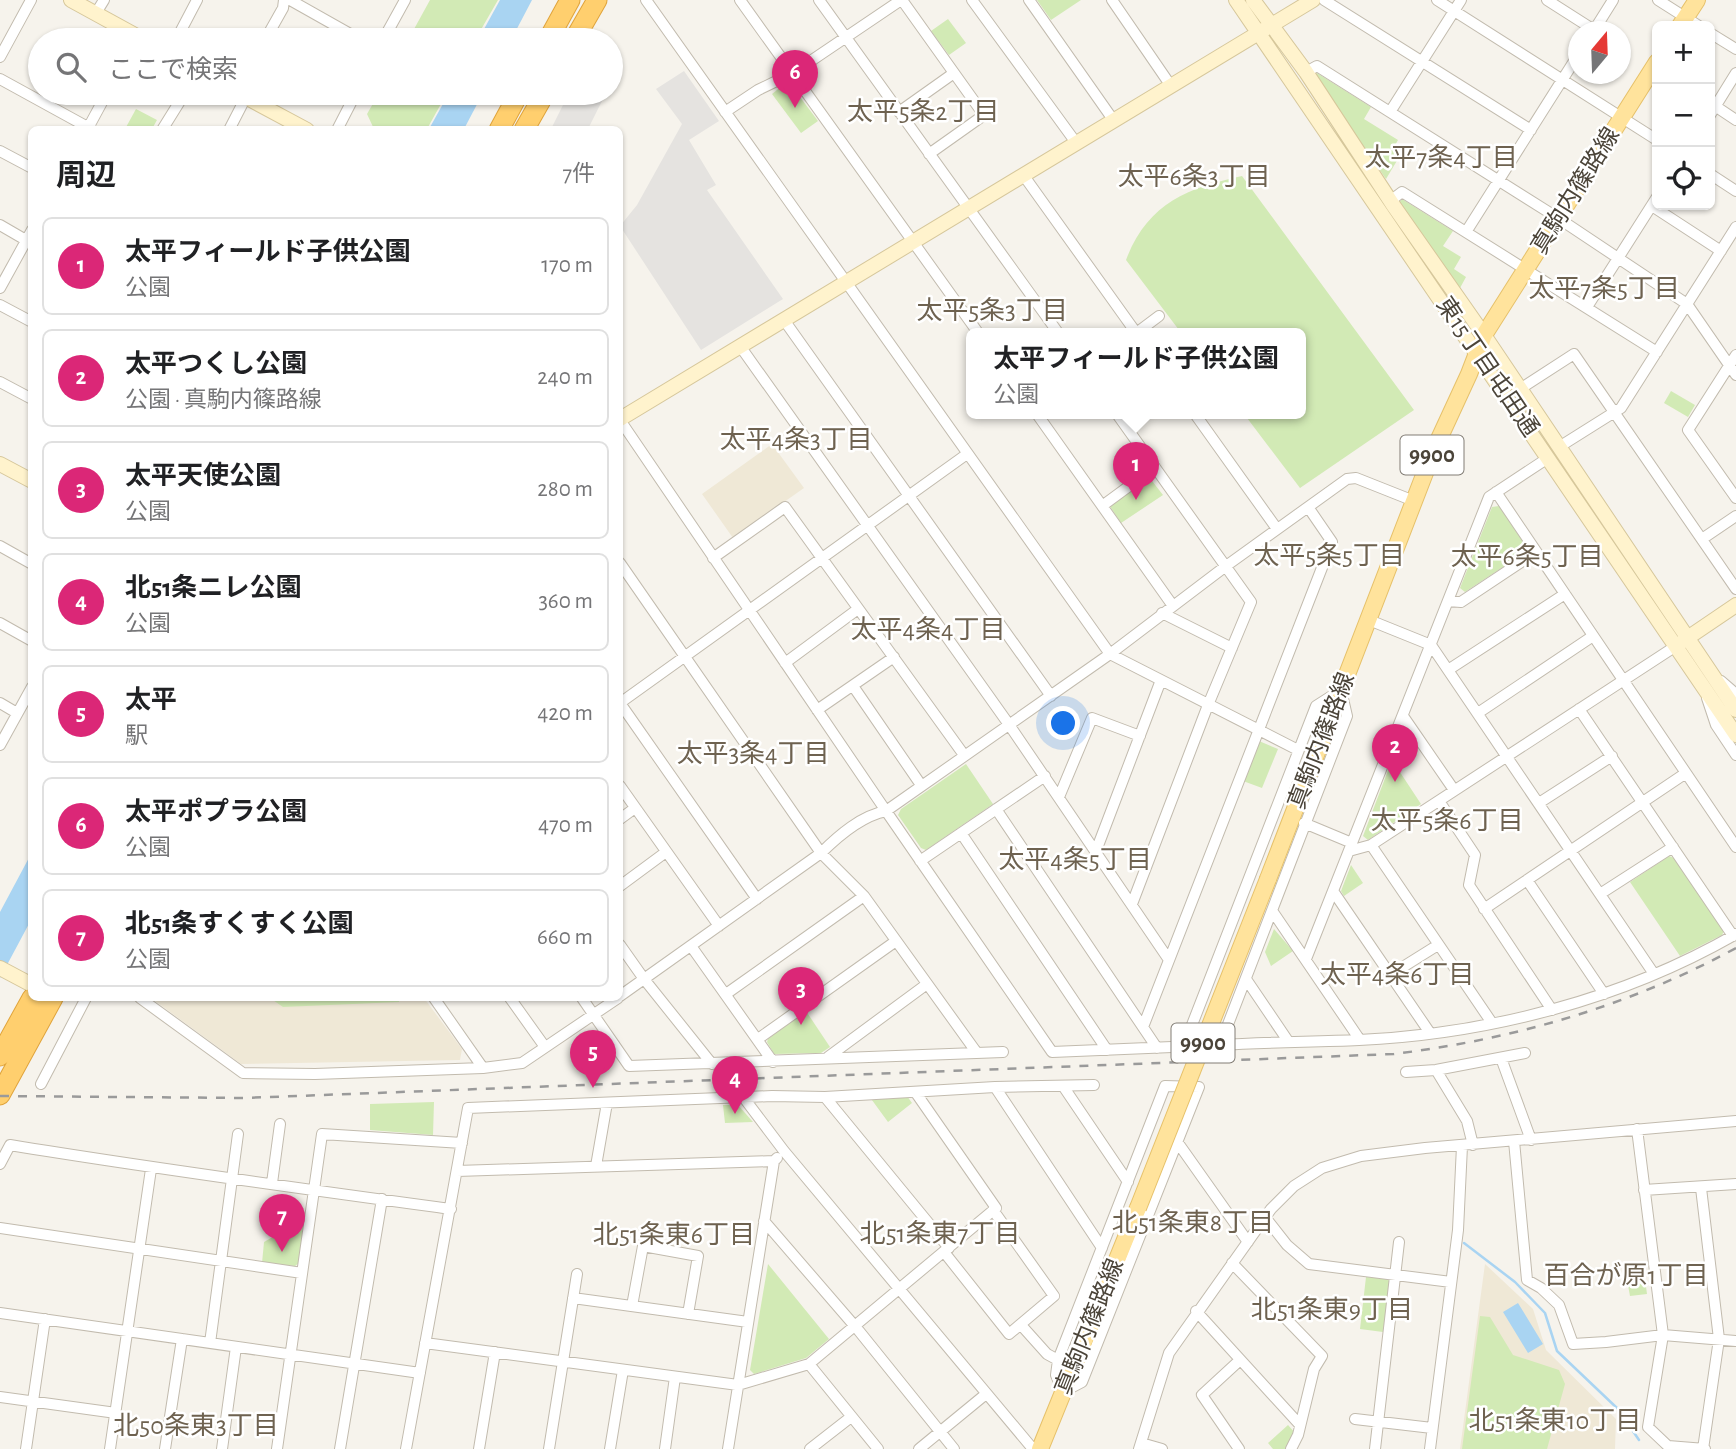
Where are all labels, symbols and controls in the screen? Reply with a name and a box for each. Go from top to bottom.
north arrow [1568,21,1631,84]
map controls [1652,21,1715,210]
button: + [1652,21,1715,84]
search box [28,28,623,105]
icon: search [52,48,90,86]
pin: 6 [772,50,818,108]
text: ここで検索 [108,57,238,83]
button: − [1652,84,1715,147]
district label: 太平5条2丁目 [847,97,999,125]
street label: 真駒内篠路線 [1526,123,1624,258]
district label: 太平7条4丁目 [1364,143,1518,171]
button: locate [1652,147,1715,210]
text: 周辺 [56,161,116,191]
district label: 太平6条3丁目 [1118,162,1270,190]
text: 7件 [562,163,595,186]
text: 太平フィールド子供公園 [125,239,410,265]
text: 1 [77,254,85,277]
text: 170 m [541,254,593,277]
district label: 太平7条5丁目 [1528,274,1680,302]
text: 公園 [125,277,171,300]
street label: 東15丁目屯田通 [1432,292,1544,441]
district label: 太平5条3丁目 [916,296,1068,324]
popup [966,328,1306,419]
text: 太平フィールド子供公園 [993,346,1279,372]
text: 太平つくし公園 [125,351,307,377]
text: 2 [76,366,86,389]
text: 240 m [537,366,593,389]
text: 公園 [993,384,1039,407]
text: 公園 · 真駒内篠路線 [125,389,322,412]
district label: 太平4条3丁目 [719,425,873,453]
road number: 9900 [1400,436,1464,475]
pin: 1 [1113,442,1159,500]
text: 太平天使公園 [125,463,281,489]
text: 3 [76,478,86,501]
text: 280 m [537,478,593,501]
text: 公園 [125,501,171,524]
district label: 太平5条5丁目 [1253,541,1405,569]
district label: 太平6条5丁目 [1450,542,1604,570]
text: 北51条ニレ公園 [125,575,302,601]
text: 4 [75,590,87,613]
text: 360 m [538,590,593,613]
text: 公園 [125,613,171,636]
district label: 太平4条4丁目 [850,615,1006,643]
street label: 真駒内篠路線 [1283,669,1359,813]
text: 太平 [125,687,177,713]
text: 5 [76,702,86,725]
text: 420 m [537,702,593,725]
your location [1046,706,1080,740]
pin: 2 [1372,724,1418,782]
text: 駅 [125,725,148,748]
district label: 太平3条4丁目 [676,739,830,767]
text: 太平ポプラ公園 [125,799,307,825]
district label: 太平5条6丁目 [1370,806,1524,834]
text: 6 [75,814,87,837]
text: 470 m [538,814,593,837]
text: 公園 [125,837,171,860]
district label: 太平4条5丁目 [998,845,1152,873]
text: 北51条すくすく公園 [125,911,354,937]
text: 7 [76,926,86,949]
text: 660 m [537,926,593,949]
text: 公園 [125,949,171,972]
district label: 太平4条6丁目 [1320,960,1474,988]
pin: 3 [778,967,824,1025]
road number: 9900 [1172,1024,1234,1062]
pin: 5 [570,1030,616,1088]
pin: 4 [712,1056,758,1114]
pin: 7 [259,1194,305,1252]
district label: 北51条東8丁目 [1112,1208,1274,1236]
district label: 北51条東7丁目 [860,1219,1020,1247]
district label: 北51条東6丁目 [593,1220,755,1248]
street label: 真駒内篠路線 [1050,1255,1128,1398]
district label: 百合が原1丁目 [1544,1261,1708,1289]
district label: 北51条東9丁目 [1251,1295,1413,1323]
district label: 北51条東10丁目 [1469,1406,1641,1434]
district label: 北50条東3丁目 [113,1411,279,1439]

